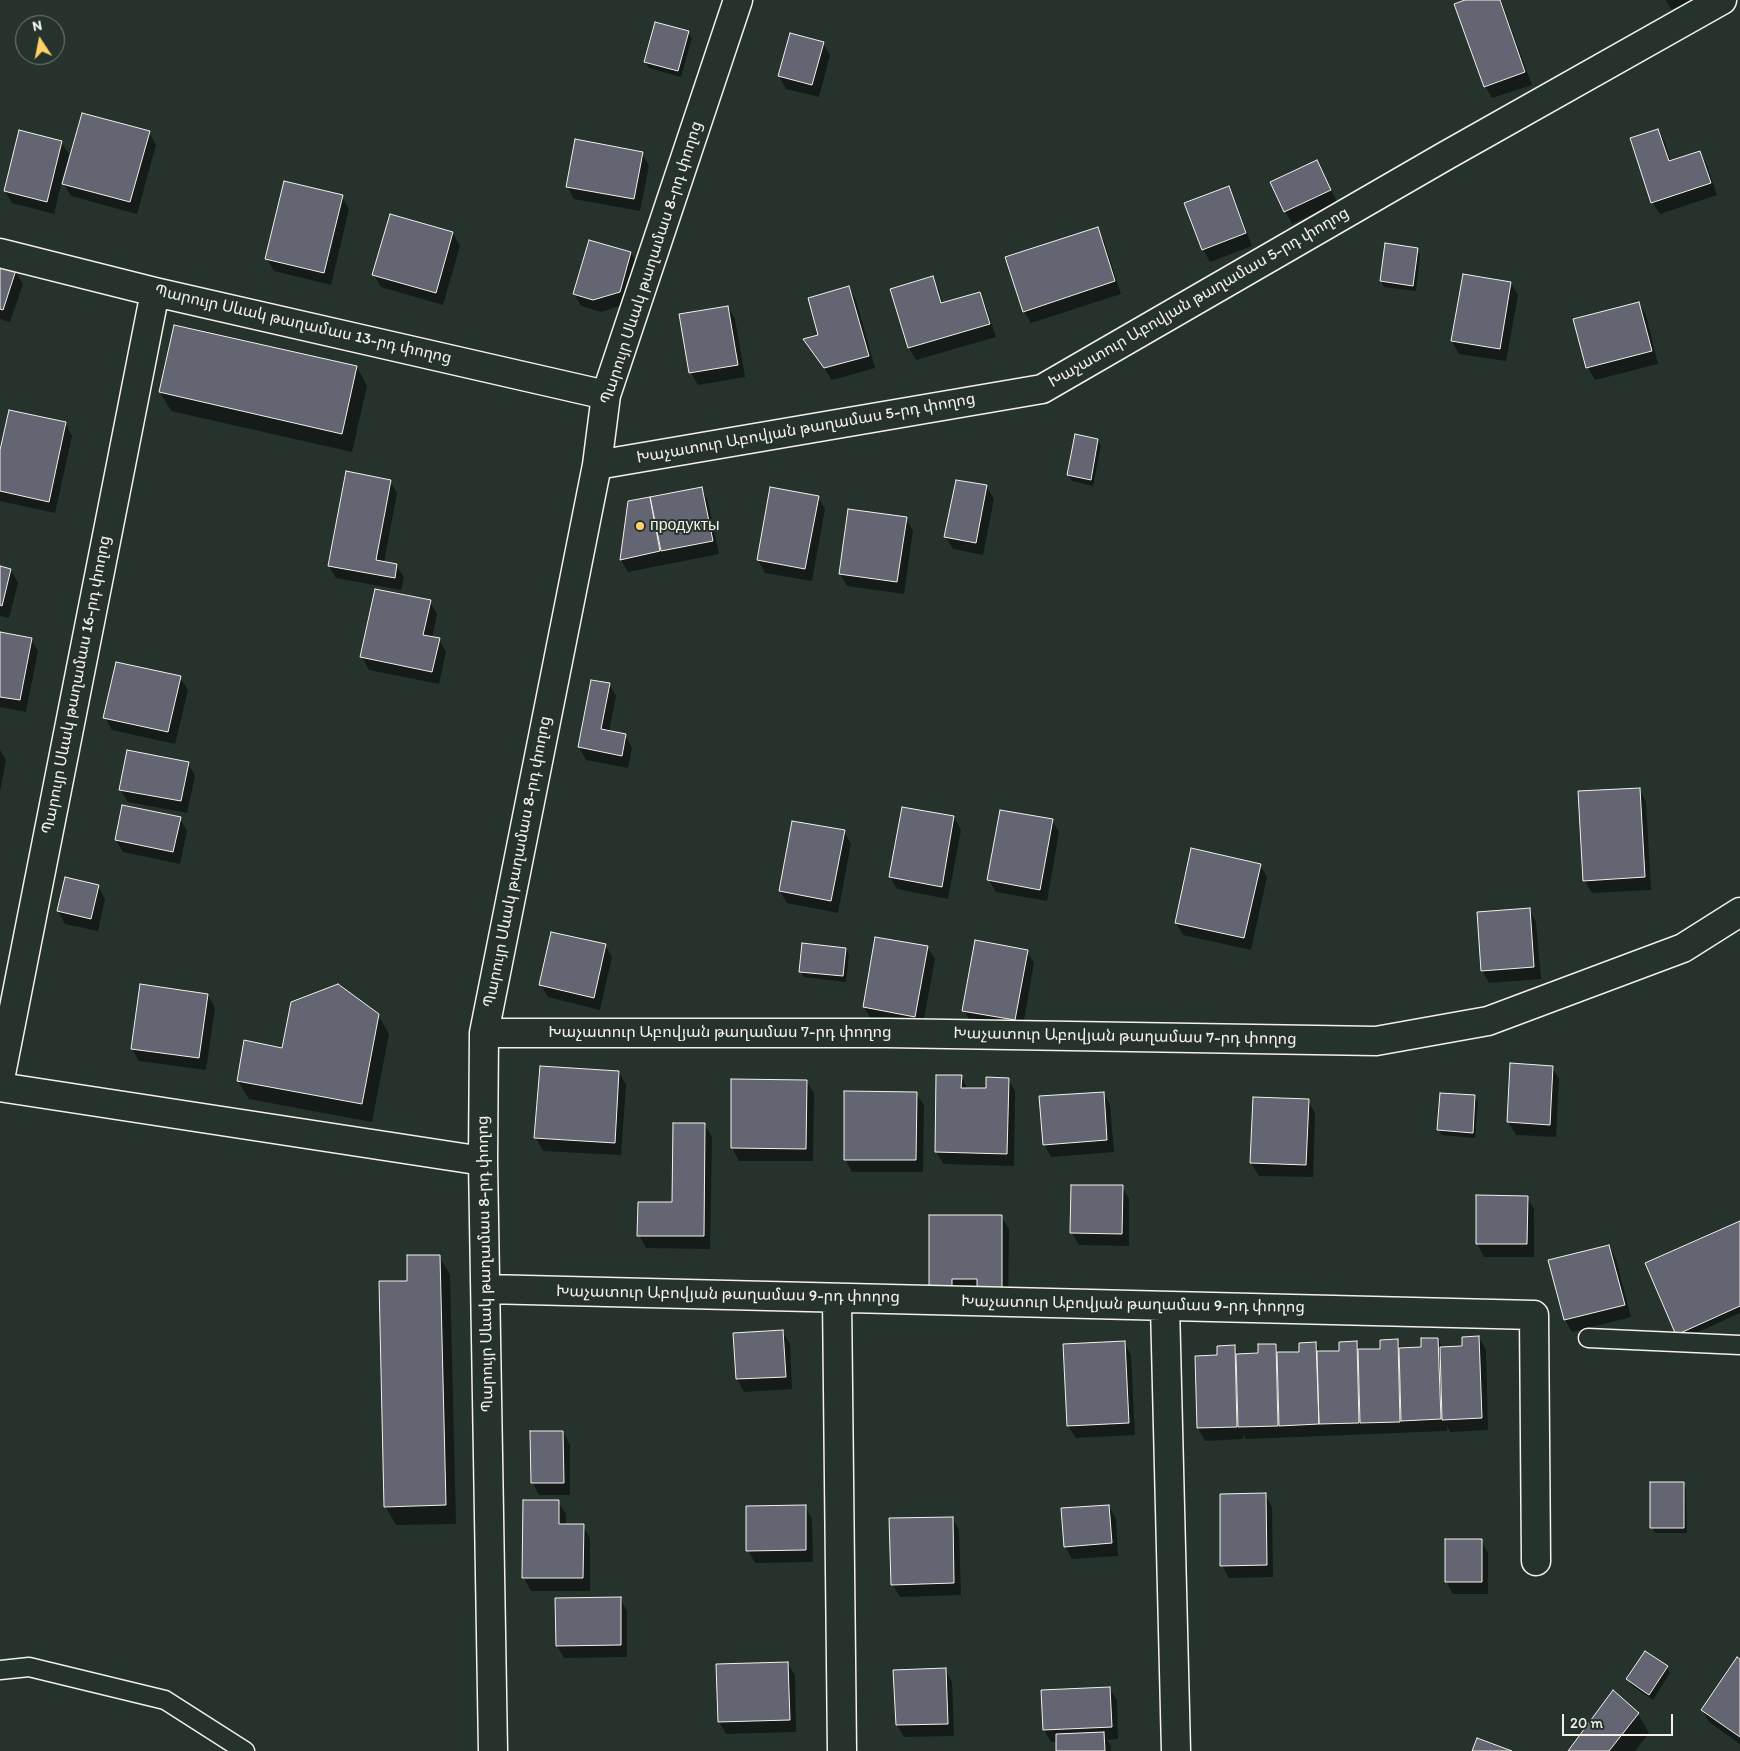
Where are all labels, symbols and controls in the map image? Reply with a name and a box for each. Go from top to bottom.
north arrow [15,15,65,65]
text: N [31,17,43,35]
street label: Պարույր Սևակ թաղամաս 8-րդ փողոց [597,119,707,407]
street label: Խաչատուր Աբովյան թաղամաս 5-րդ փողոց [1045,204,1353,392]
street label: Պարույր Սևակ թաղամաս 13-րդ փողոց [153,281,453,369]
street label: Խաչատուր Աբովյան թաղամաս 5-րդ փողոց [635,390,977,468]
place label: продукты [650,516,719,536]
marker: продукты [634,520,646,532]
street label: Պարույր Սևակ թաղամաս 16-րդ փողոց [39,534,115,836]
street label: Պարույր Սևակ թաղամաս 8-րդ փողոց [480,714,556,1010]
street label: Խաչատուր Աբովյան թաղամաս 7-րդ փողոց [548,1023,892,1043]
street label: Խաչատուր Աբովյան թաղամաս 7-րդ փողոց [953,1024,1297,1050]
street label: Պարույր Սևակ թաղամաս 8-րդ փողոց [474,1115,498,1413]
street label: Խաչատուր Աբովյան թաղամաս 9-րդ փողոց [556,1282,900,1308]
street label: Խաչատուր Աբովյան թաղամաս 9-րդ փողոց [961,1292,1305,1318]
scale bar [1565,1704,1676,1736]
text: 20 m [1570,1714,1603,1732]

